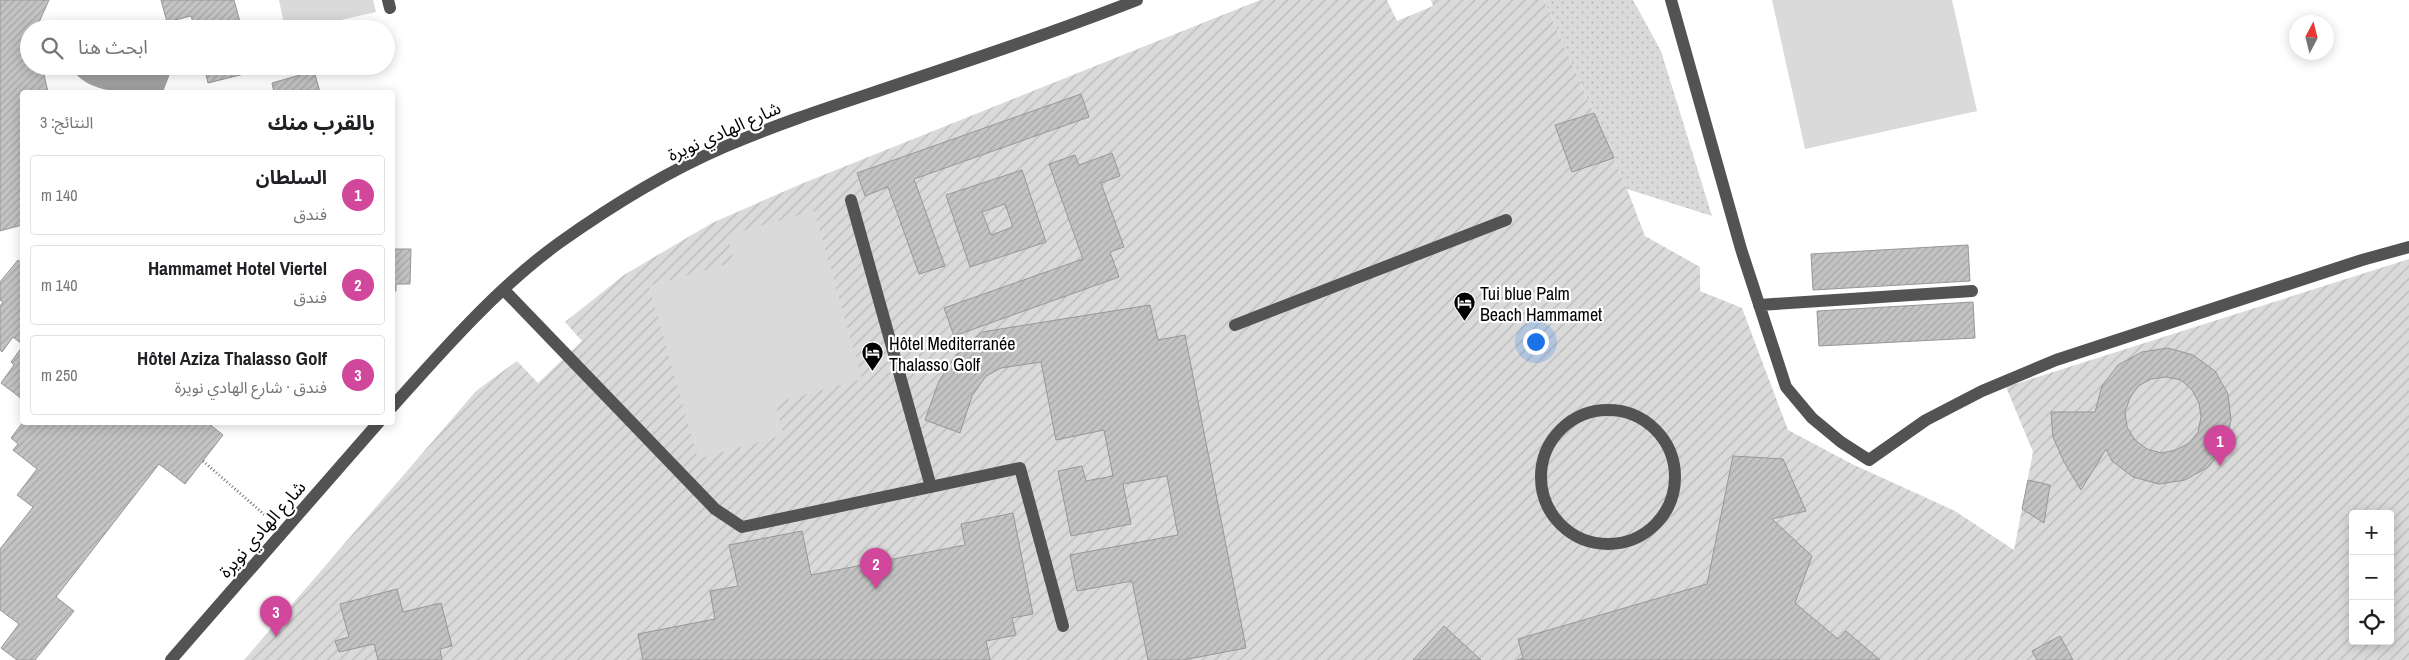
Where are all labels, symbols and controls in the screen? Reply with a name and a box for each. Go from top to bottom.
north arrow [2289,15,2334,60]
search box [20,20,395,75]
icon: search [38,34,66,62]
text: ابحث هنا [78,34,148,60]
street label: شارع الهادي نويرة [664,95,785,169]
text: بالقرب منك [268,108,375,137]
text: النتائج: 3 [40,111,93,133]
text: السلطان [256,164,327,190]
text: 140 m [41,184,77,206]
text: 1 [354,184,362,206]
text: فندق [293,203,327,225]
text: Hammamet Hotel Viertel [148,255,327,281]
text: 140 m [41,274,77,296]
text: 2 [354,274,362,296]
place label: Tui blue Palm Beach Hammamet [1480,281,1602,327]
text: فندق [293,286,327,308]
hotel icon: Tui blue Palm Beach Hammamet [1452,291,1476,322]
your location [1523,329,1549,355]
place label: Hôtel Mediterranée Thalasso Golf [889,331,1015,377]
hotel icon: Hôtel Mediterranée Thalasso Golf [861,341,885,372]
text: Hôtel Aziza Thalasso Golf [137,345,327,371]
text: 250 m [41,364,77,386]
text: 3 [354,364,362,386]
text: فندق · شارع الهادي نويرة [175,376,327,398]
pin: 1 [2204,425,2236,466]
street label: شارع الهادي نويرة [213,475,313,584]
map controls [2349,510,2394,645]
button: + [2349,510,2394,555]
pin: 2 [860,548,892,589]
button: − [2349,555,2394,600]
pin: 3 [260,596,292,637]
button: locate [2349,600,2394,645]

